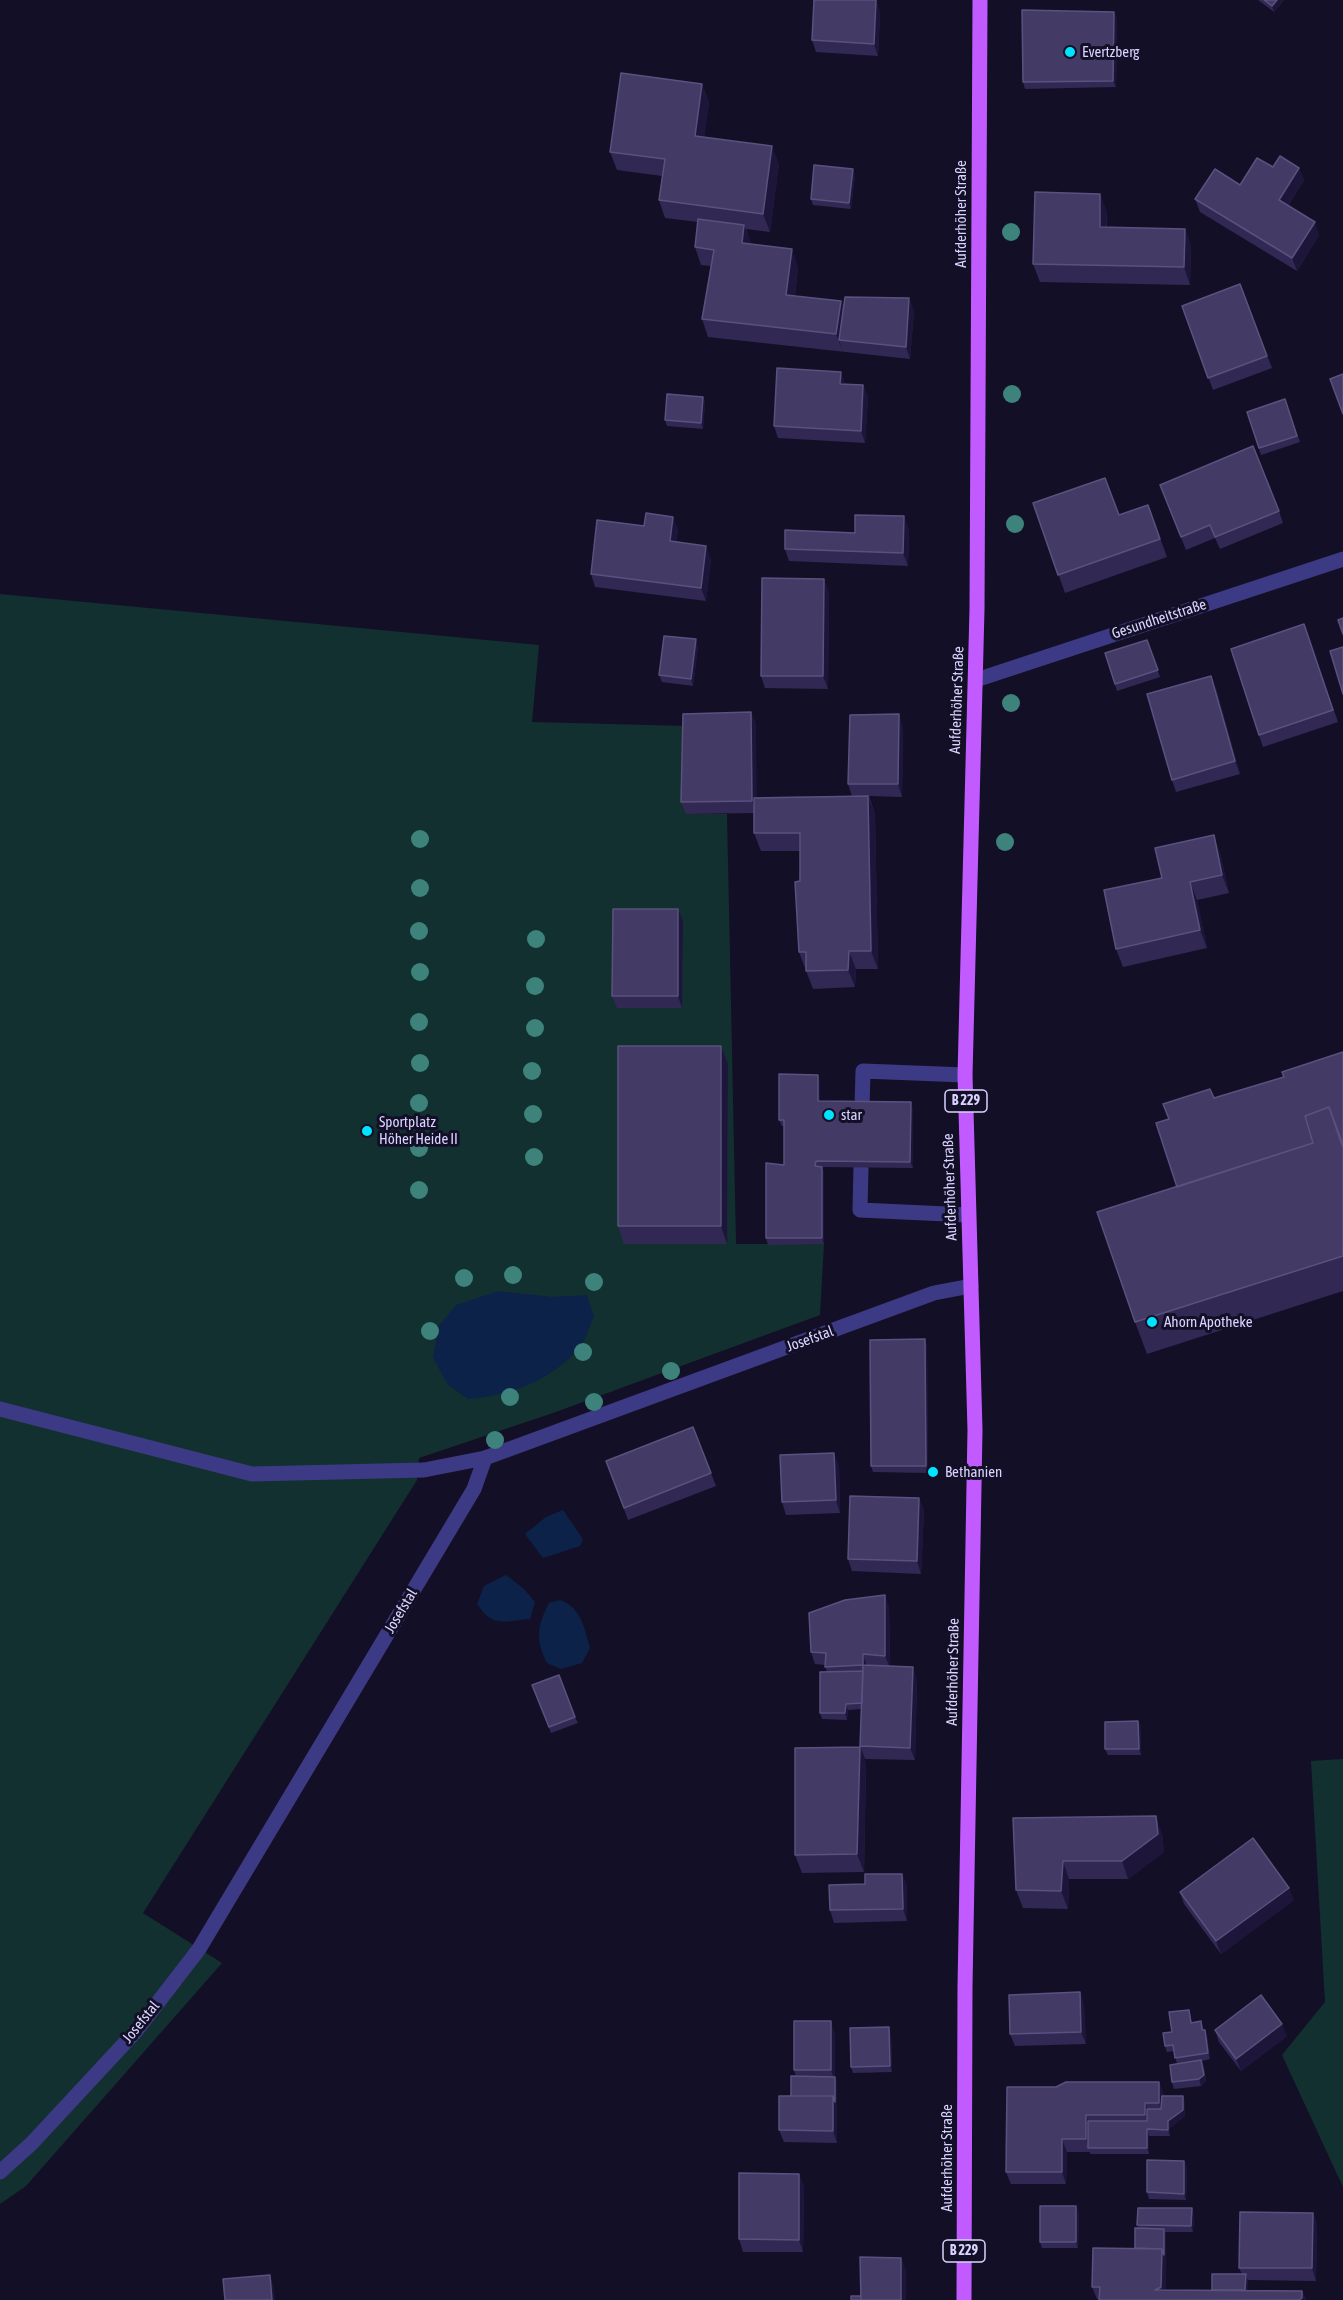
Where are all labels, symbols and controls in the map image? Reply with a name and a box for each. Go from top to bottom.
place label: Evertzberg [1082,43,1140,61]
marker: Evertzberg [1063,45,1077,59]
street label: Aufderhöher Straße [952,160,970,268]
street label: Gesundheitstraße [1110,595,1208,643]
street label: Aufderhöher Straße [946,646,968,754]
road number: B 229 [945,1090,987,1112]
place label: star [841,1106,862,1124]
marker: star [822,1108,836,1122]
place label: Sportplatz Höher Heide II [379,1113,458,1148]
marker: Sportplatz Höher Heide II [360,1124,374,1138]
street label: Aufderhöher Straße [939,1133,961,1241]
place label: Ahorn Apotheke [1164,1313,1252,1331]
marker: Ahorn Apotheke [1145,1315,1159,1329]
street label: Josefstal [784,1322,836,1356]
place label: Bethanien [945,1463,1002,1481]
marker: Bethanien [926,1465,940,1479]
street label: Josefstal [381,1586,421,1636]
street label: Aufderhöher Straße [943,1618,963,1726]
street label: Josefstal [119,1997,163,2047]
street label: Aufderhöher Straße [938,2104,956,2212]
road number: B 229 [943,2240,985,2262]

